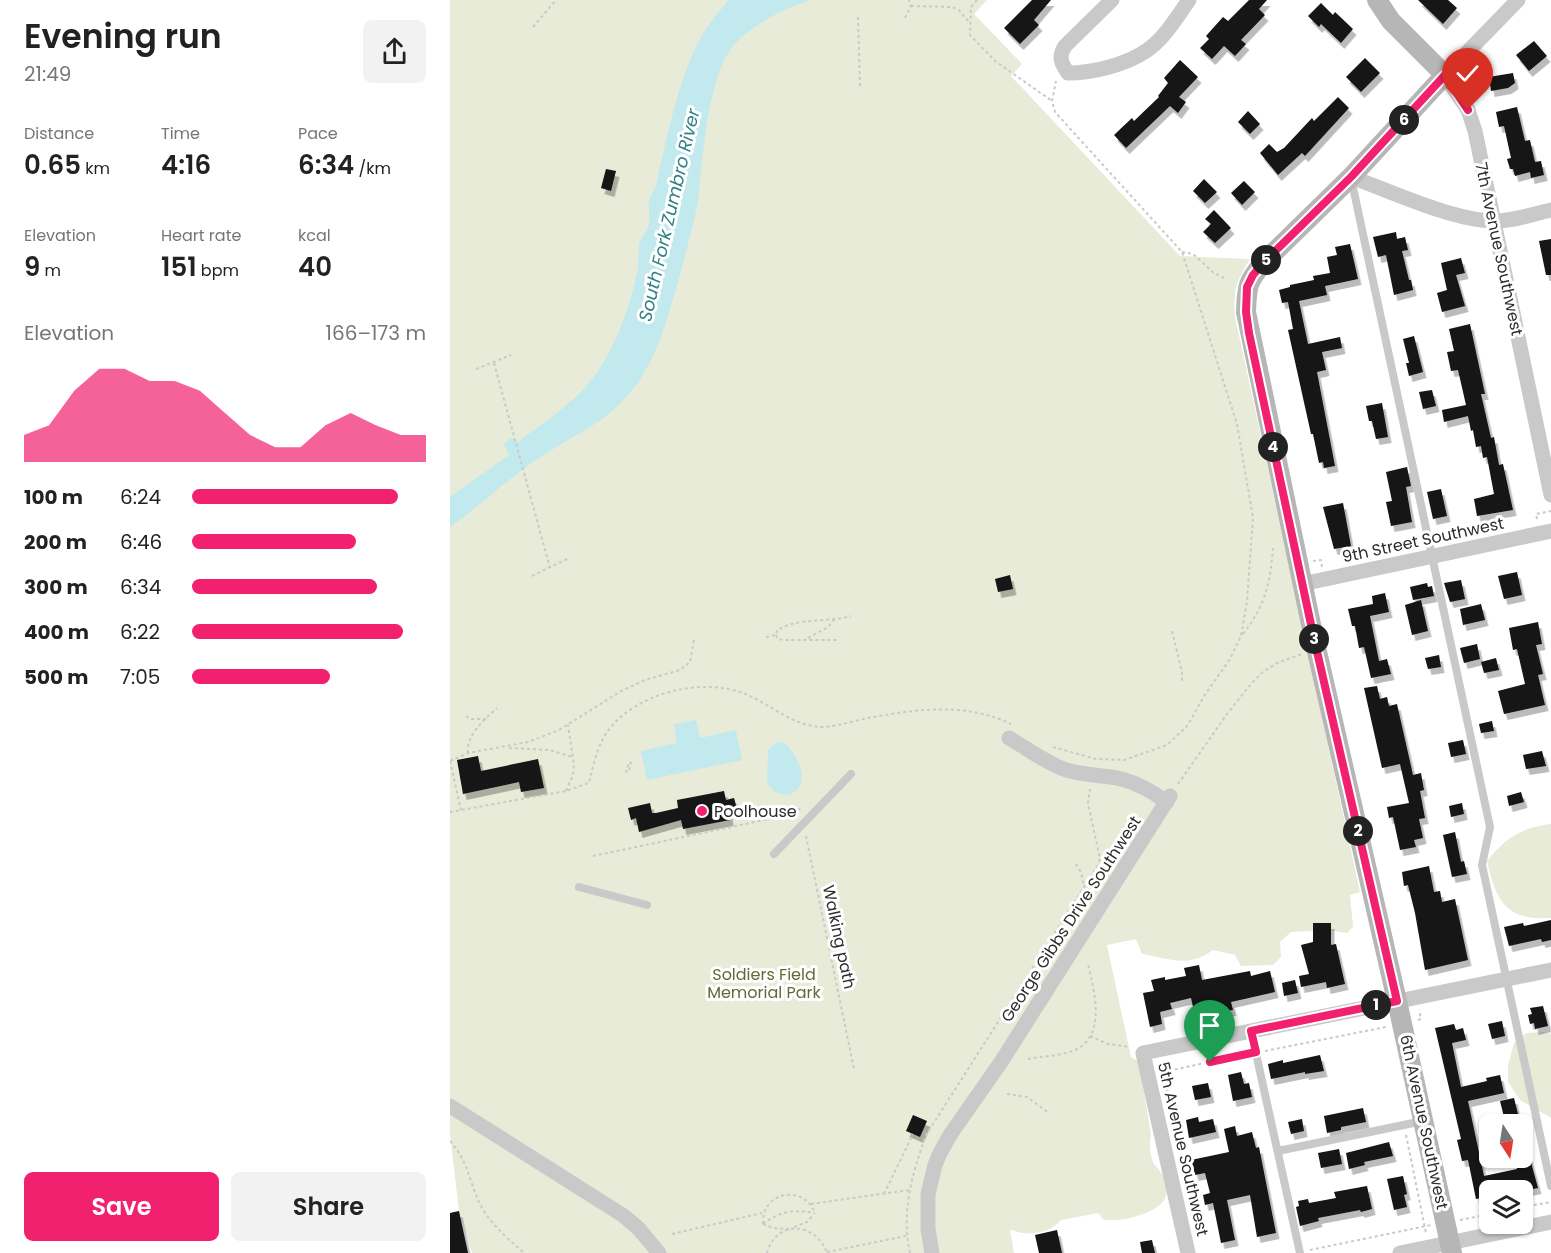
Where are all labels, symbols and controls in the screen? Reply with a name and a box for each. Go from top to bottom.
text: Evening run [24,13,222,60]
button: share [363,20,426,83]
pin [1442,48,1493,110]
icon: check [1451,57,1484,90]
text: 21:49 [24,60,71,88]
water label: South Fork Zumbro River [632,105,706,324]
pin: 6 [1389,105,1419,135]
text: 6 [1399,108,1409,131]
text: Distance [24,122,94,145]
text: Time [161,122,200,145]
text: Pace [298,122,338,145]
text: 0.65 [24,147,81,183]
text: 4:16 [161,147,211,183]
text: 6:34 [298,147,354,183]
text: km [81,157,110,180]
text: /km [354,157,391,180]
street label: 7th Avenue Southwest [1469,160,1529,338]
text: Elevation [24,224,96,247]
text: Heart rate [161,224,241,247]
text: kcal [298,224,331,247]
pin: 5 [1251,245,1281,275]
text: 5 [1261,248,1271,271]
text: 9 [24,249,40,285]
text: 151 [161,249,197,285]
text: 40 [298,249,332,285]
text: m [40,259,61,282]
text: bpm [197,259,239,282]
text: Elevation [24,319,114,347]
text: 166–173 m [326,319,426,347]
pin: 4 [1258,432,1288,462]
text: 4 [1268,435,1278,458]
text: 100 m [24,483,83,511]
text: 6:24 [120,483,161,511]
street label: 9th Street Southwest [1340,512,1506,568]
text: 200 m [24,528,87,556]
text: 6:46 [120,528,162,556]
text: 300 m [24,573,88,601]
text: 6:34 [120,573,161,601]
text: 400 m [24,618,89,646]
text: 6:22 [120,618,160,646]
pin: 3 [1299,624,1329,654]
text: 3 [1309,627,1319,650]
text: 500 m [24,663,89,691]
text: 7:05 [120,663,160,691]
place label: Poolhouse [714,800,797,823]
marker: Poolhouse [695,804,709,818]
street label: George Gibbs Drive Southwest [996,811,1147,1027]
pin: 2 [1343,816,1373,846]
text: 2 [1353,819,1363,842]
street label: Walking path [817,883,861,991]
park label: Soldiers Field Memorial Park [707,963,822,1004]
pin: 1 [1361,990,1391,1020]
text: 1 [1373,993,1379,1016]
pin [1184,1000,1235,1062]
icon: arrive [1193,1009,1226,1042]
street label: 6th Avenue Southwest [1394,1033,1454,1212]
street label: 5th Avenue Southwest [1152,1060,1214,1238]
north arrow [1479,1114,1533,1168]
map controls [1479,1114,1533,1234]
button: Save [24,1172,219,1241]
button: Share [231,1172,426,1241]
button: layers [1479,1180,1533,1234]

